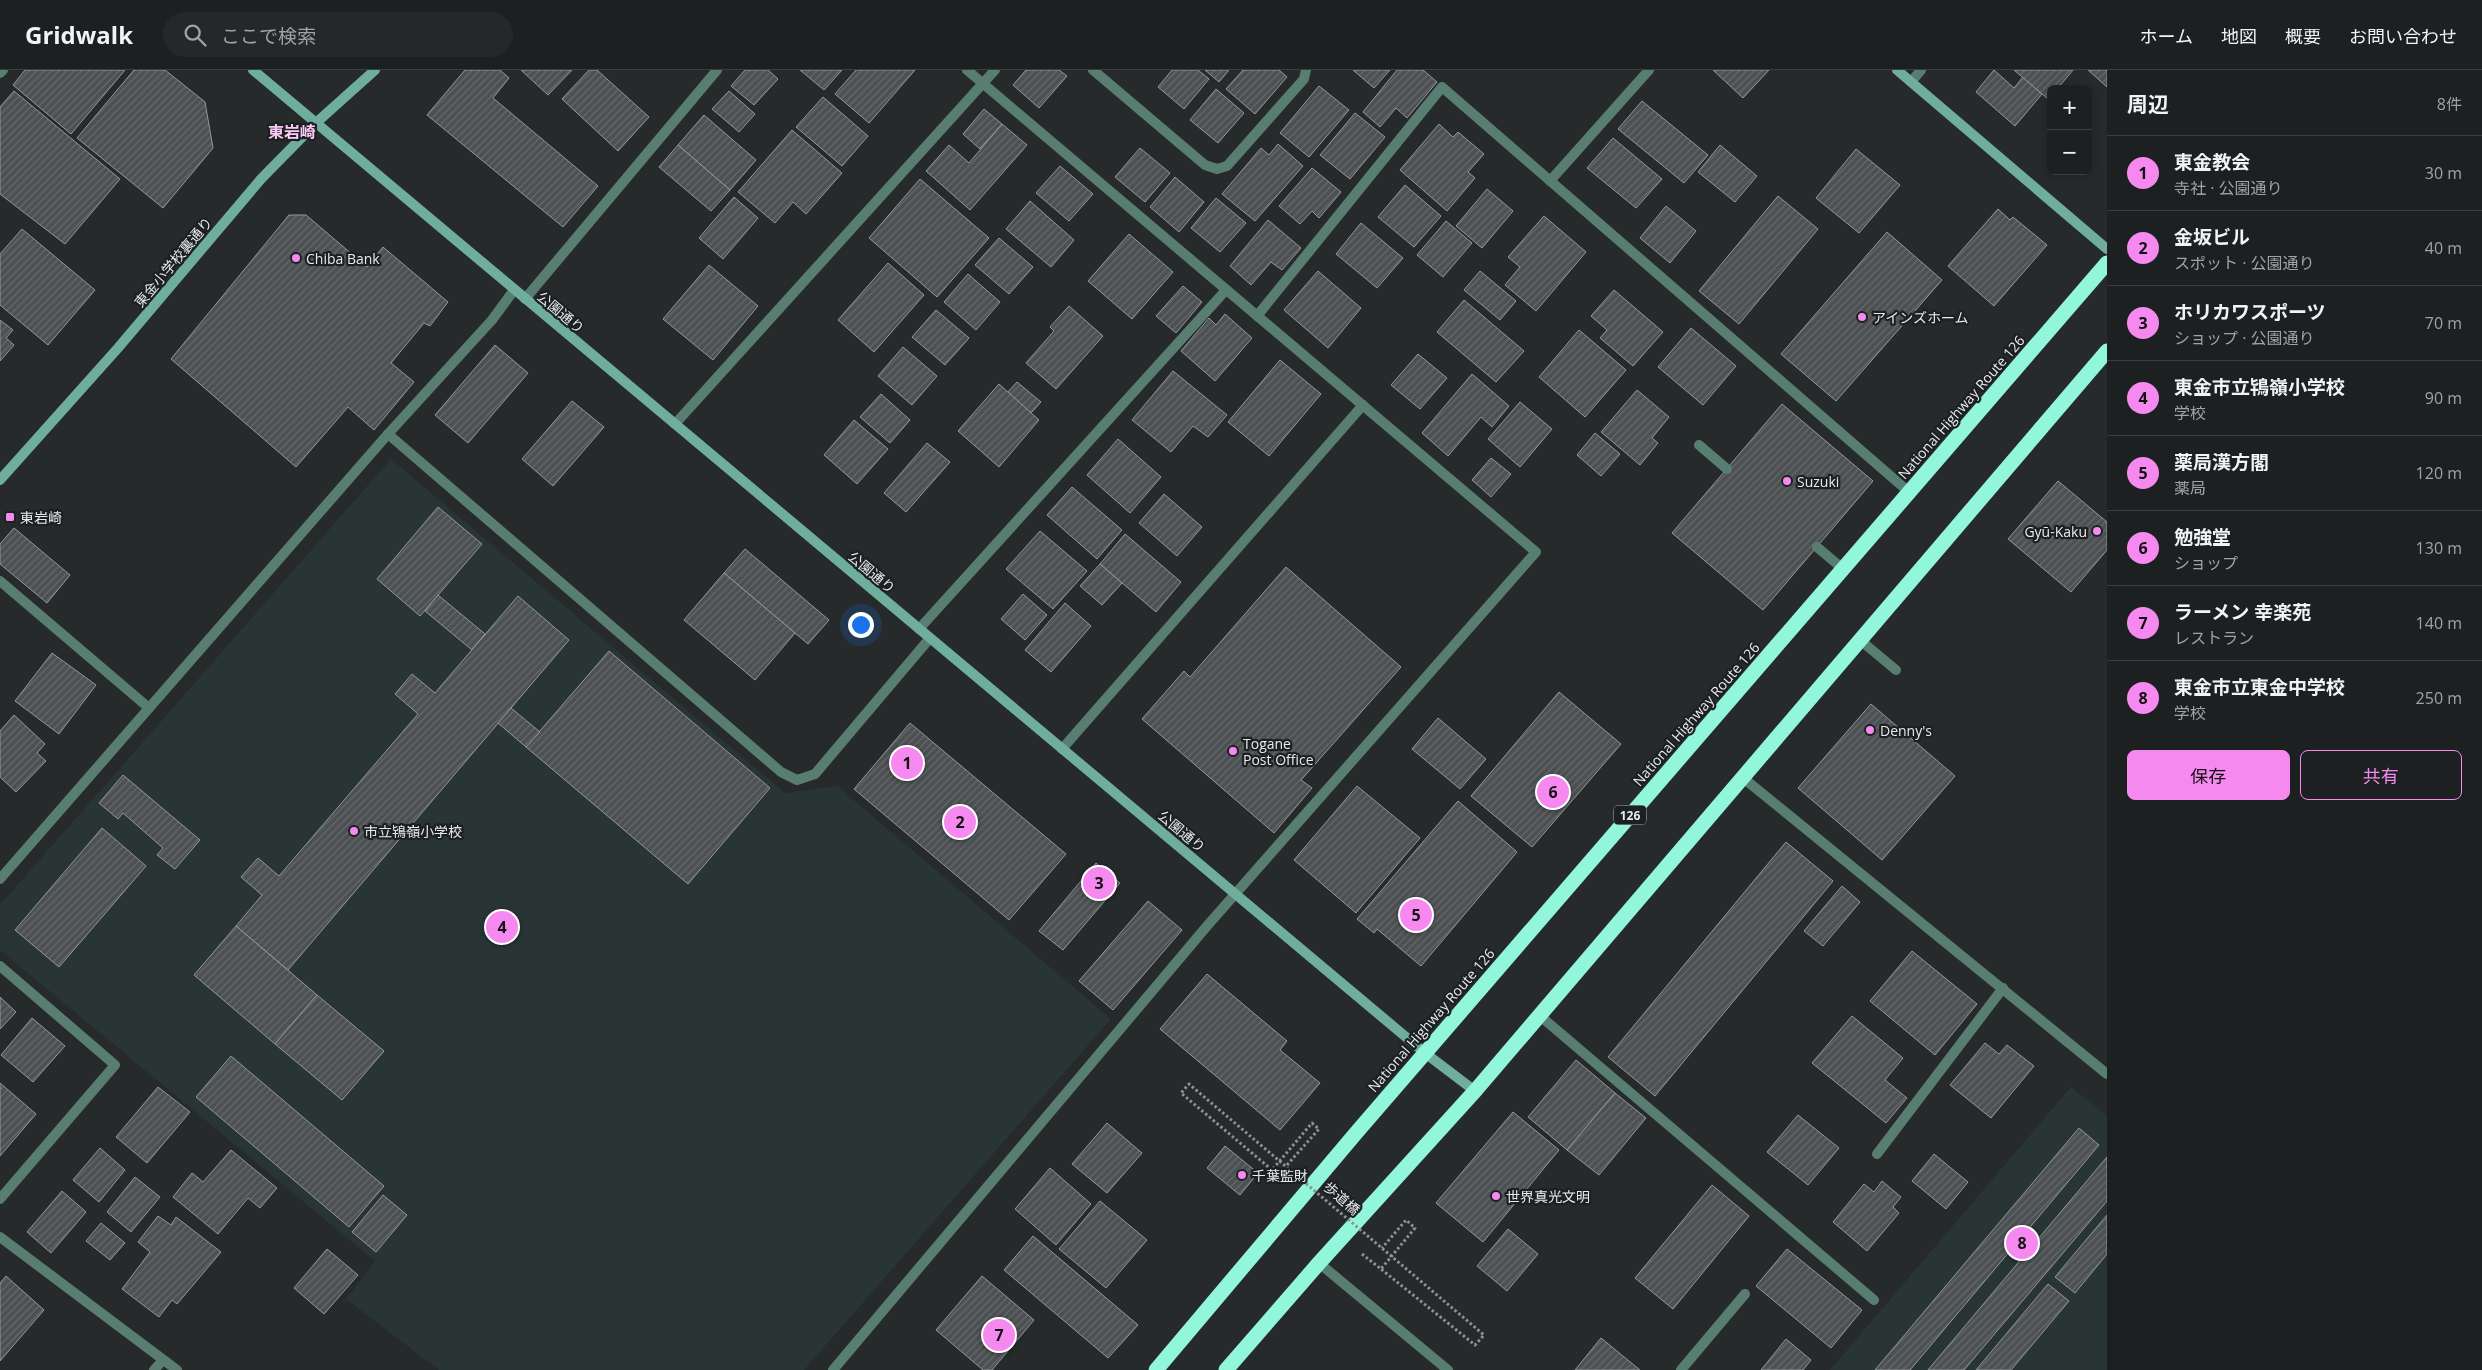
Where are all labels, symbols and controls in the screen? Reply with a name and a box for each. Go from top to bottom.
search box [163,12,513,57]
text: Gridwalk [25,18,133,51]
icon: search [181,21,209,49]
text: ここで検索 [221,23,316,49]
text: ホーム [2140,24,2193,48]
text: 地図 [2221,24,2257,48]
text: 概要 [2285,24,2321,48]
text: お問い合わせ [2349,24,2457,48]
map controls [2047,85,2092,175]
button: + [2047,85,2092,130]
text: 周辺 [2127,90,2169,118]
text: 8件 [2437,93,2462,115]
district label: 東岩崎 [268,121,316,143]
button: − [2047,130,2092,175]
text: 東金教会 [2174,149,2250,175]
text: 1 [2138,162,2148,184]
text: 30 m [2425,162,2462,184]
text: 寺社 · 公園通り [2174,177,2283,199]
street label: 東金小学校裏通り [130,213,216,311]
text: 金坂ビル [2174,224,2250,250]
text: 2 [2138,237,2148,259]
text: 40 m [2425,237,2462,259]
place label: Chiba Bank [306,249,380,268]
marker: Chiba Bank [290,252,302,264]
text: スポット · 公園通り [2174,252,2315,274]
street label: 公園通り [533,287,589,337]
text: ホリカワスポーツ [2174,299,2326,325]
place label: アインズホーム [1872,308,1969,327]
marker: アインズホーム [1856,311,1868,323]
text: 3 [2138,312,2148,334]
text: 70 m [2425,312,2462,334]
text: ショップ · 公園通り [2174,327,2315,349]
street label: National Highway Route 126 [1893,331,2029,483]
text: 東金市立鴇嶺小学校 [2174,374,2345,400]
text: 4 [2138,387,2148,409]
text: 90 m [2425,387,2462,409]
text: 学校 [2174,402,2206,424]
text: 薬局漢方閣 [2174,449,2269,475]
text: 5 [2138,462,2148,484]
text: 120 m [2416,462,2462,484]
place label: Suzuki [1797,472,1839,491]
marker: Suzuki [1781,475,1793,487]
text: 薬局 [2174,477,2206,499]
place label: 東岩崎 [20,508,62,527]
marker: 東岩崎 [4,511,16,523]
place label: Gyū-Kaku [2024,522,2087,541]
text: 勉強堂 [2174,524,2231,550]
marker: Gyū-Kaku [2091,525,2103,537]
text: 6 [2138,537,2148,559]
text: 130 m [2416,537,2462,559]
street label: 公園通り [844,547,900,597]
text: ショップ [2174,552,2238,574]
text: ラーメン 幸楽苑 [2174,599,2311,625]
your location [848,612,874,638]
text: 7 [2138,612,2148,634]
text: 140 m [2416,612,2462,634]
text: レストラン [2174,627,2254,649]
street label: National Highway Route 126 [1628,638,1764,790]
text: 東金市立東金中学校 [2174,674,2345,700]
text: 8 [2138,687,2148,709]
text: 250 m [2416,687,2462,709]
text: 学校 [2174,702,2206,724]
place label: Denny's [1880,721,1932,740]
marker: Denny's [1864,724,1876,736]
place label: Togane Post Office [1243,734,1314,769]
pin: 1 [891,744,923,782]
marker: Togane Post Office [1227,745,1239,757]
button: 保存 [2127,750,2290,800]
button: 共有 [2300,750,2462,800]
pin: 6 [1537,773,1569,811]
pin: 2 [944,803,976,841]
street label: 公園通り [1154,806,1210,856]
road number: 126 [1614,806,1646,824]
place label: 市立鴇嶺小学校 [364,822,462,841]
marker: 市立鴇嶺小学校 [348,825,360,837]
pin: 3 [1083,864,1115,902]
pin: 5 [1400,896,1432,934]
pin: 4 [486,908,518,946]
street label: National Highway Route 126 [1363,944,1499,1096]
place label: 千葉監財 [1252,1166,1308,1185]
marker: 千葉監財 [1236,1169,1248,1181]
street label: 歩道橋 [1320,1177,1364,1219]
place label: 世界真光文明 [1506,1187,1590,1206]
marker: 世界真光文明 [1490,1190,1502,1202]
pin: 8 [2006,1224,2038,1262]
pin: 7 [983,1316,1015,1354]

